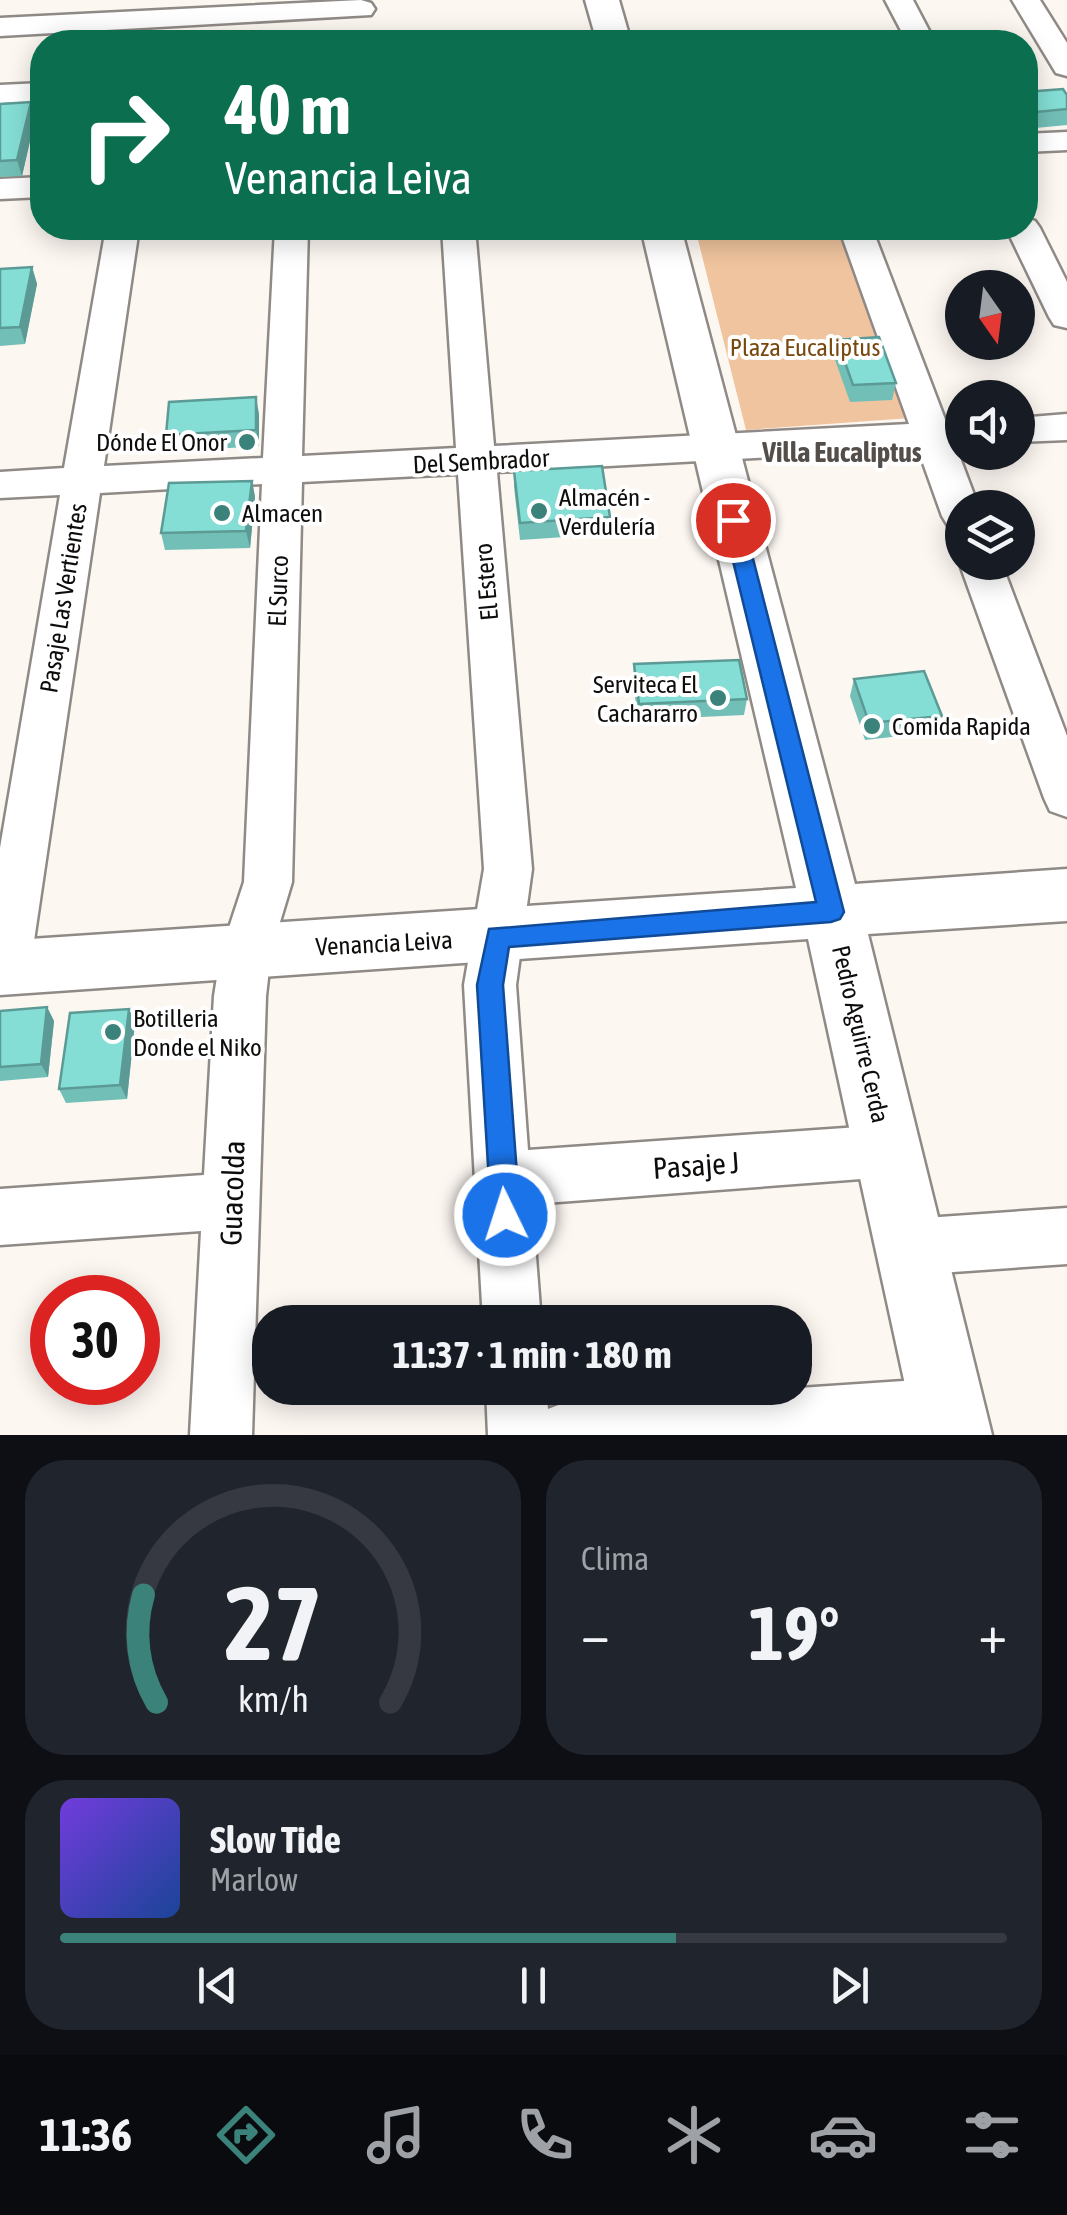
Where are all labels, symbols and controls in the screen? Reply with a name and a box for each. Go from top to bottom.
text: 40 m [225,69,351,149]
icon: right [60,70,190,200]
text: Venancia Leiva [225,152,472,204]
north arrow [945,270,1035,360]
map controls [945,270,1035,580]
park label: Plaza Eucaliptus [730,333,880,361]
button: sound [945,380,1035,470]
place label: Dónde El Onor [96,428,228,456]
marker: Dónde El Onor [236,431,258,453]
district label: Villa Eucaliptus [761,436,922,468]
street label: Del Sembrador [412,443,551,479]
pin [691,478,776,563]
place label: Almacén - Verdulería [559,483,656,540]
button: layers [945,490,1035,580]
icon: arrive [706,493,761,548]
place label: Almacen [242,499,323,527]
marker: Almacén - Verdulería [528,500,550,522]
street label: Pasaje Las Vertientes [34,501,92,695]
marker: Almacen [211,502,233,524]
street label: El Estero [469,542,503,622]
street label: El Surco [263,555,293,627]
place label: Serviteca El Cachararro [593,670,698,727]
marker: Serviteca El Cachararro [707,687,729,709]
place label: Comida Rapida [892,712,1031,740]
marker: Comida Rapida [861,715,883,737]
street label: Venancia Leiva [315,925,453,961]
street label: Pedro Aguirre Cerda [827,942,895,1126]
place label: Botilleria Donde el Niko [133,1004,262,1061]
marker: Botilleria Donde el Niko [102,1021,124,1043]
street label: Guacolda [213,1140,251,1246]
street label: Pasaje J [652,1145,740,1185]
position arrow [453,1163,557,1267]
speed limit sign: 30 [30,1275,160,1405]
text: 11:37 · 1 min · 180 m [392,1333,672,1376]
text: Clima [581,1540,649,1577]
text: 27 [224,1563,322,1682]
text: 19° [748,1590,840,1676]
text: − [581,1602,610,1665]
text: + [978,1602,1007,1665]
text: km/h [238,1679,308,1720]
text: Slow Tide [210,1818,341,1861]
text: Marlow [210,1861,298,1898]
icon: previous [190,1958,245,2013]
icon: pause [506,1958,561,2013]
icon: next [822,1958,877,2013]
icon: directions [211,2100,281,2170]
icon: music [361,2100,431,2170]
icon: phone [510,2100,580,2170]
icon: climate [659,2100,729,2170]
icon: car [808,2100,878,2170]
icon: filters [957,2100,1027,2170]
text: 11:36 [40,2109,132,2161]

